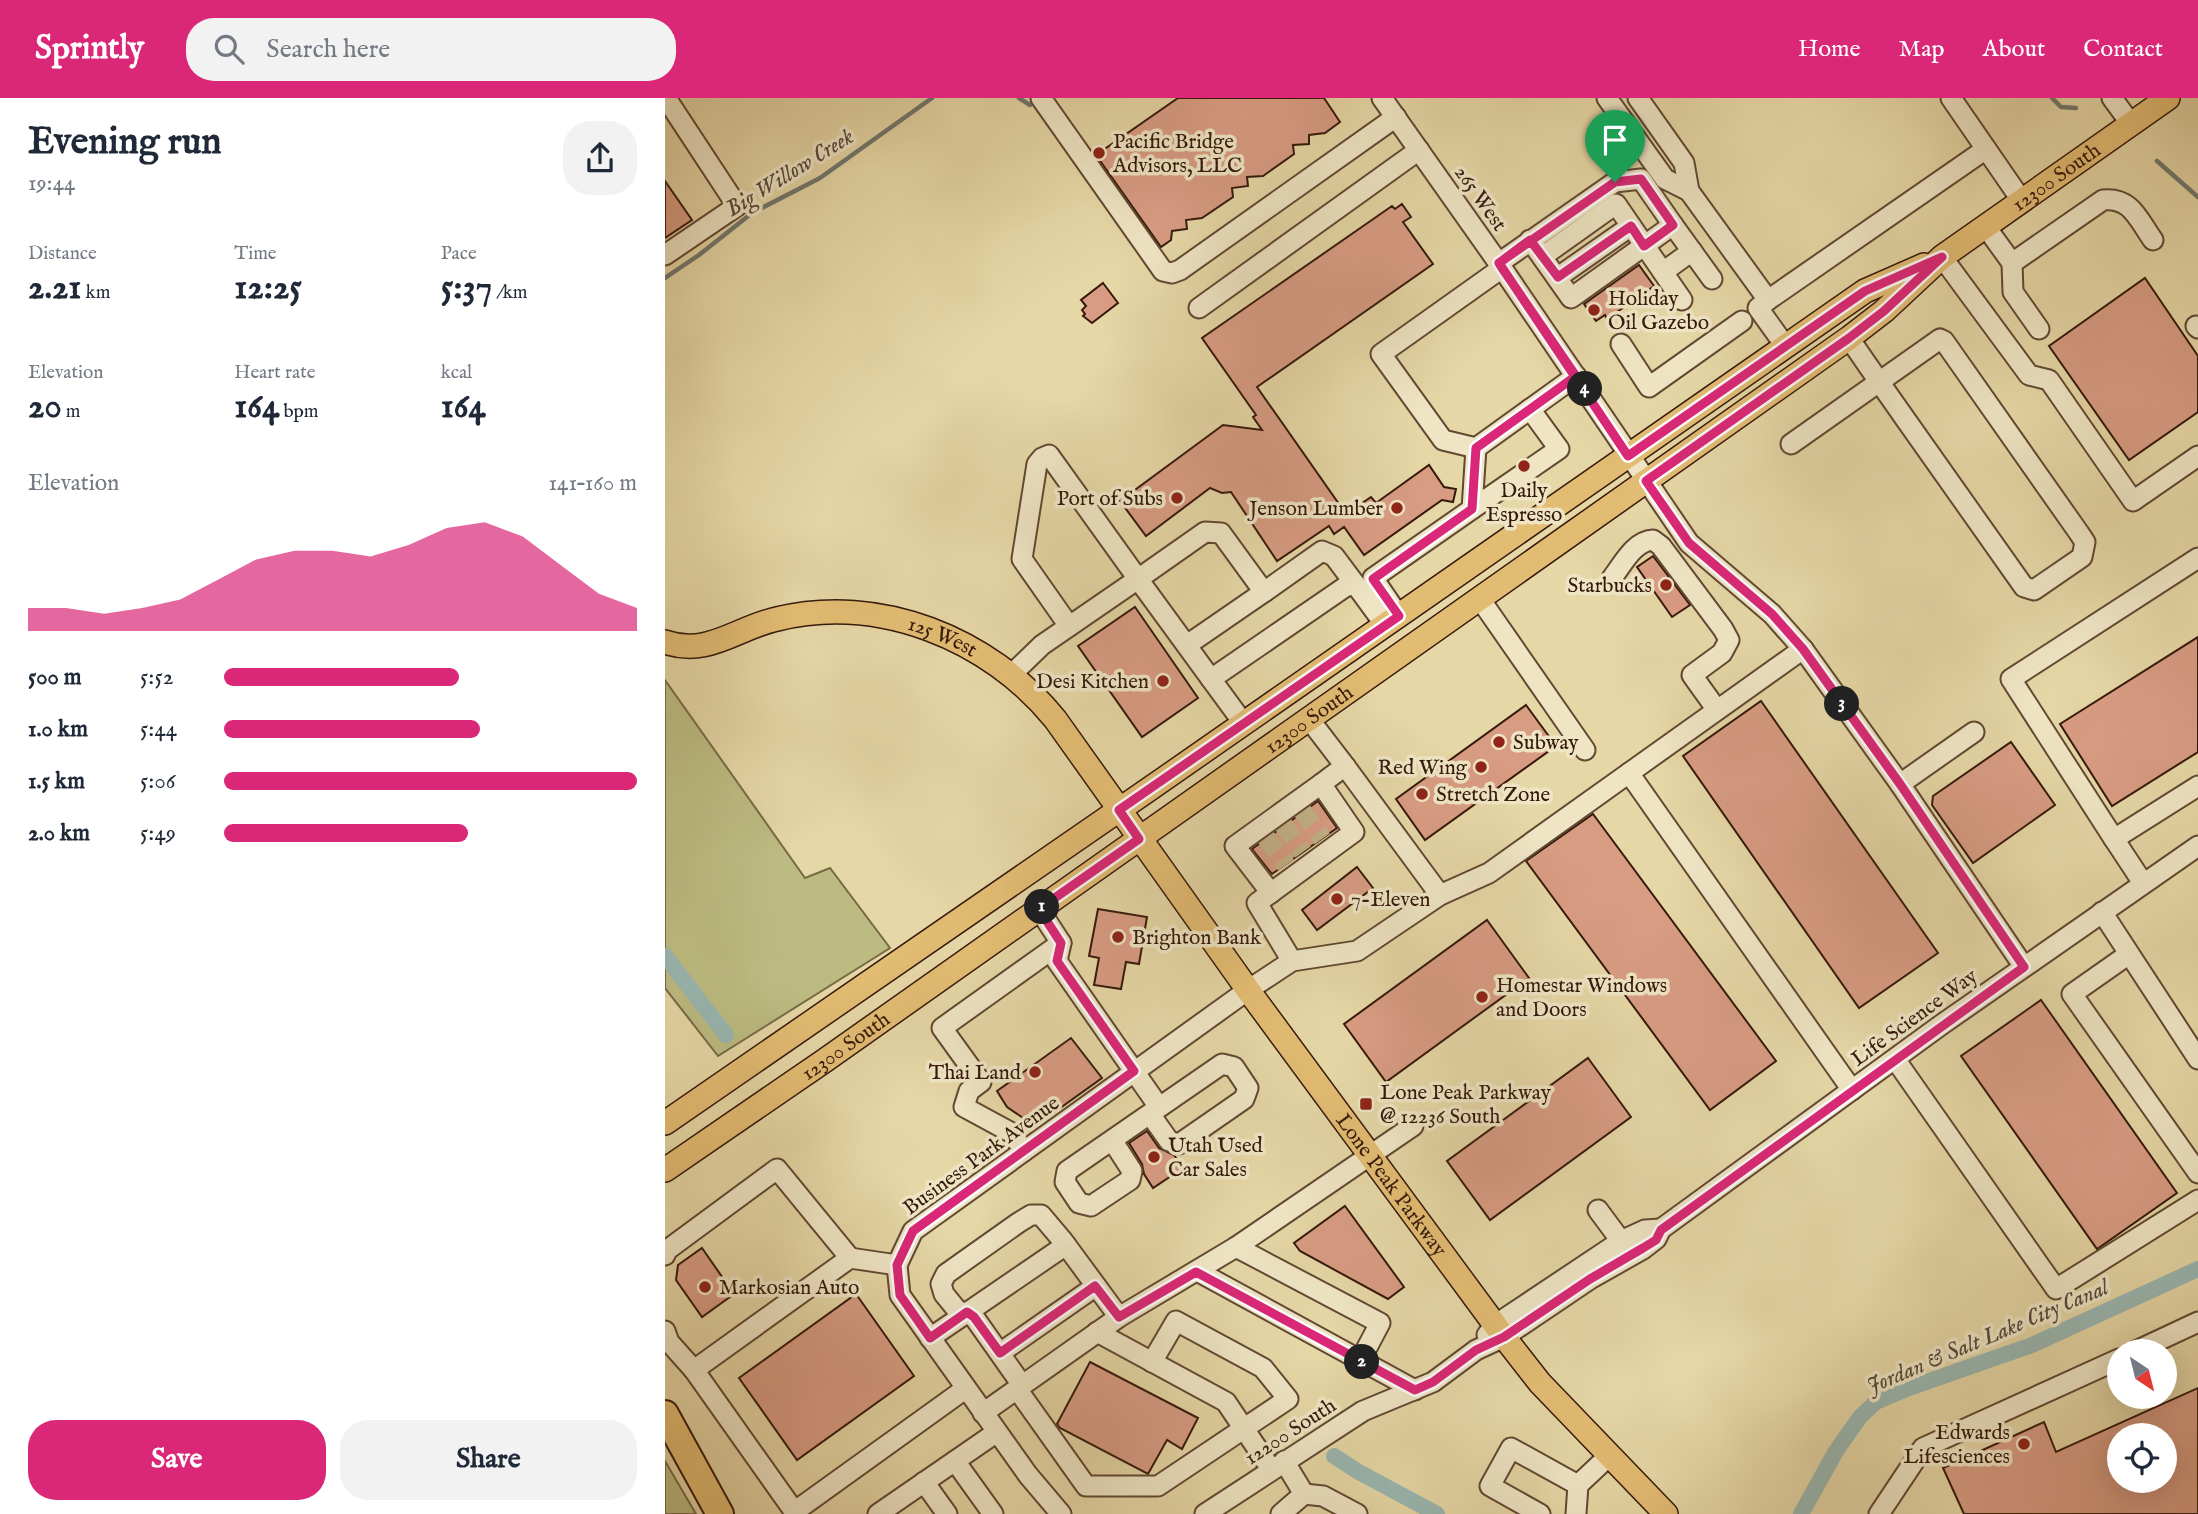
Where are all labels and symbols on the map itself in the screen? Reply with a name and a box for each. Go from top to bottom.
pin [1585,110,1645,182]
water label: Big Willow Creek [720,122,860,225]
place label: Pacific Bridge Advisors, LLC [1112,129,1242,180]
street label: 12300 South [2007,138,2106,218]
marker: Pacific Bridge Advisors, LLC [1091,145,1107,161]
street label: 265 West [1447,161,1512,237]
place label: Holiday Oil Gazebo [1608,286,1709,337]
marker: Holiday Oil Gazebo [1586,302,1602,318]
pin: 4 [1567,372,1602,406]
marker: Daily Espresso [1516,458,1532,474]
place label: Daily Espresso [1486,478,1562,529]
place label: Port of Subs [1057,486,1163,513]
marker: Port of Subs [1169,490,1185,506]
place label: Jenson Lumber [1247,496,1383,523]
marker: Jenson Lumber [1389,500,1405,516]
place label: Starbucks [1568,573,1652,600]
marker: Starbucks [1658,577,1674,593]
street label: 125 West [905,611,982,664]
place label: Desi Kitchen [1036,669,1149,696]
marker: Desi Kitchen [1155,673,1171,689]
street label: 12300 South [1260,680,1359,761]
pin: 3 [1825,686,1859,722]
place label: Subway [1513,730,1579,757]
marker: Subway [1491,734,1507,750]
place label: Red Wing [1377,755,1468,782]
marker: Red Wing [1473,759,1489,775]
place label: Stretch Zone [1436,782,1550,809]
marker: Stretch Zone [1414,786,1430,802]
place label: 7-Eleven [1351,887,1430,914]
pin: 1 [1025,890,1059,924]
marker: 7-Eleven [1329,891,1345,907]
place label: Brighton Bank [1132,925,1262,952]
marker: Brighton Bank [1110,929,1126,945]
street label: Life Science Way [1846,963,1984,1073]
place label: Homestar Windows and Doors [1496,973,1667,1024]
marker: Homestar Windows and Doors [1474,989,1490,1005]
street label: 12300 South [797,1007,896,1087]
place label: Thai Land [929,1060,1022,1087]
marker: Thai Land [1027,1064,1043,1080]
place label: Lone Peak Parkway @ 12236 South [1380,1080,1552,1131]
street label: Business Park Avenue [898,1090,1066,1222]
marker: Lone Peak Parkway @ 12236 South [1358,1096,1374,1112]
street label: Lone Peak Parkway [1329,1109,1453,1263]
place label: Utah Used Car Sales [1168,1133,1264,1184]
marker: Utah Used Car Sales [1146,1149,1162,1165]
water label: Jordan & Salt Lake City Canal [1862,1273,2114,1402]
place label: Markosian Auto [719,1275,859,1302]
marker: Markosian Auto [697,1279,713,1295]
north arrow [2107,1339,2177,1409]
pin: 2 [1345,1344,1379,1380]
street label: 12200 South [1240,1393,1342,1472]
place label: Edwards Lifesciences [1903,1420,2010,1471]
marker: Edwards Lifesciences [2016,1436,2032,1452]

